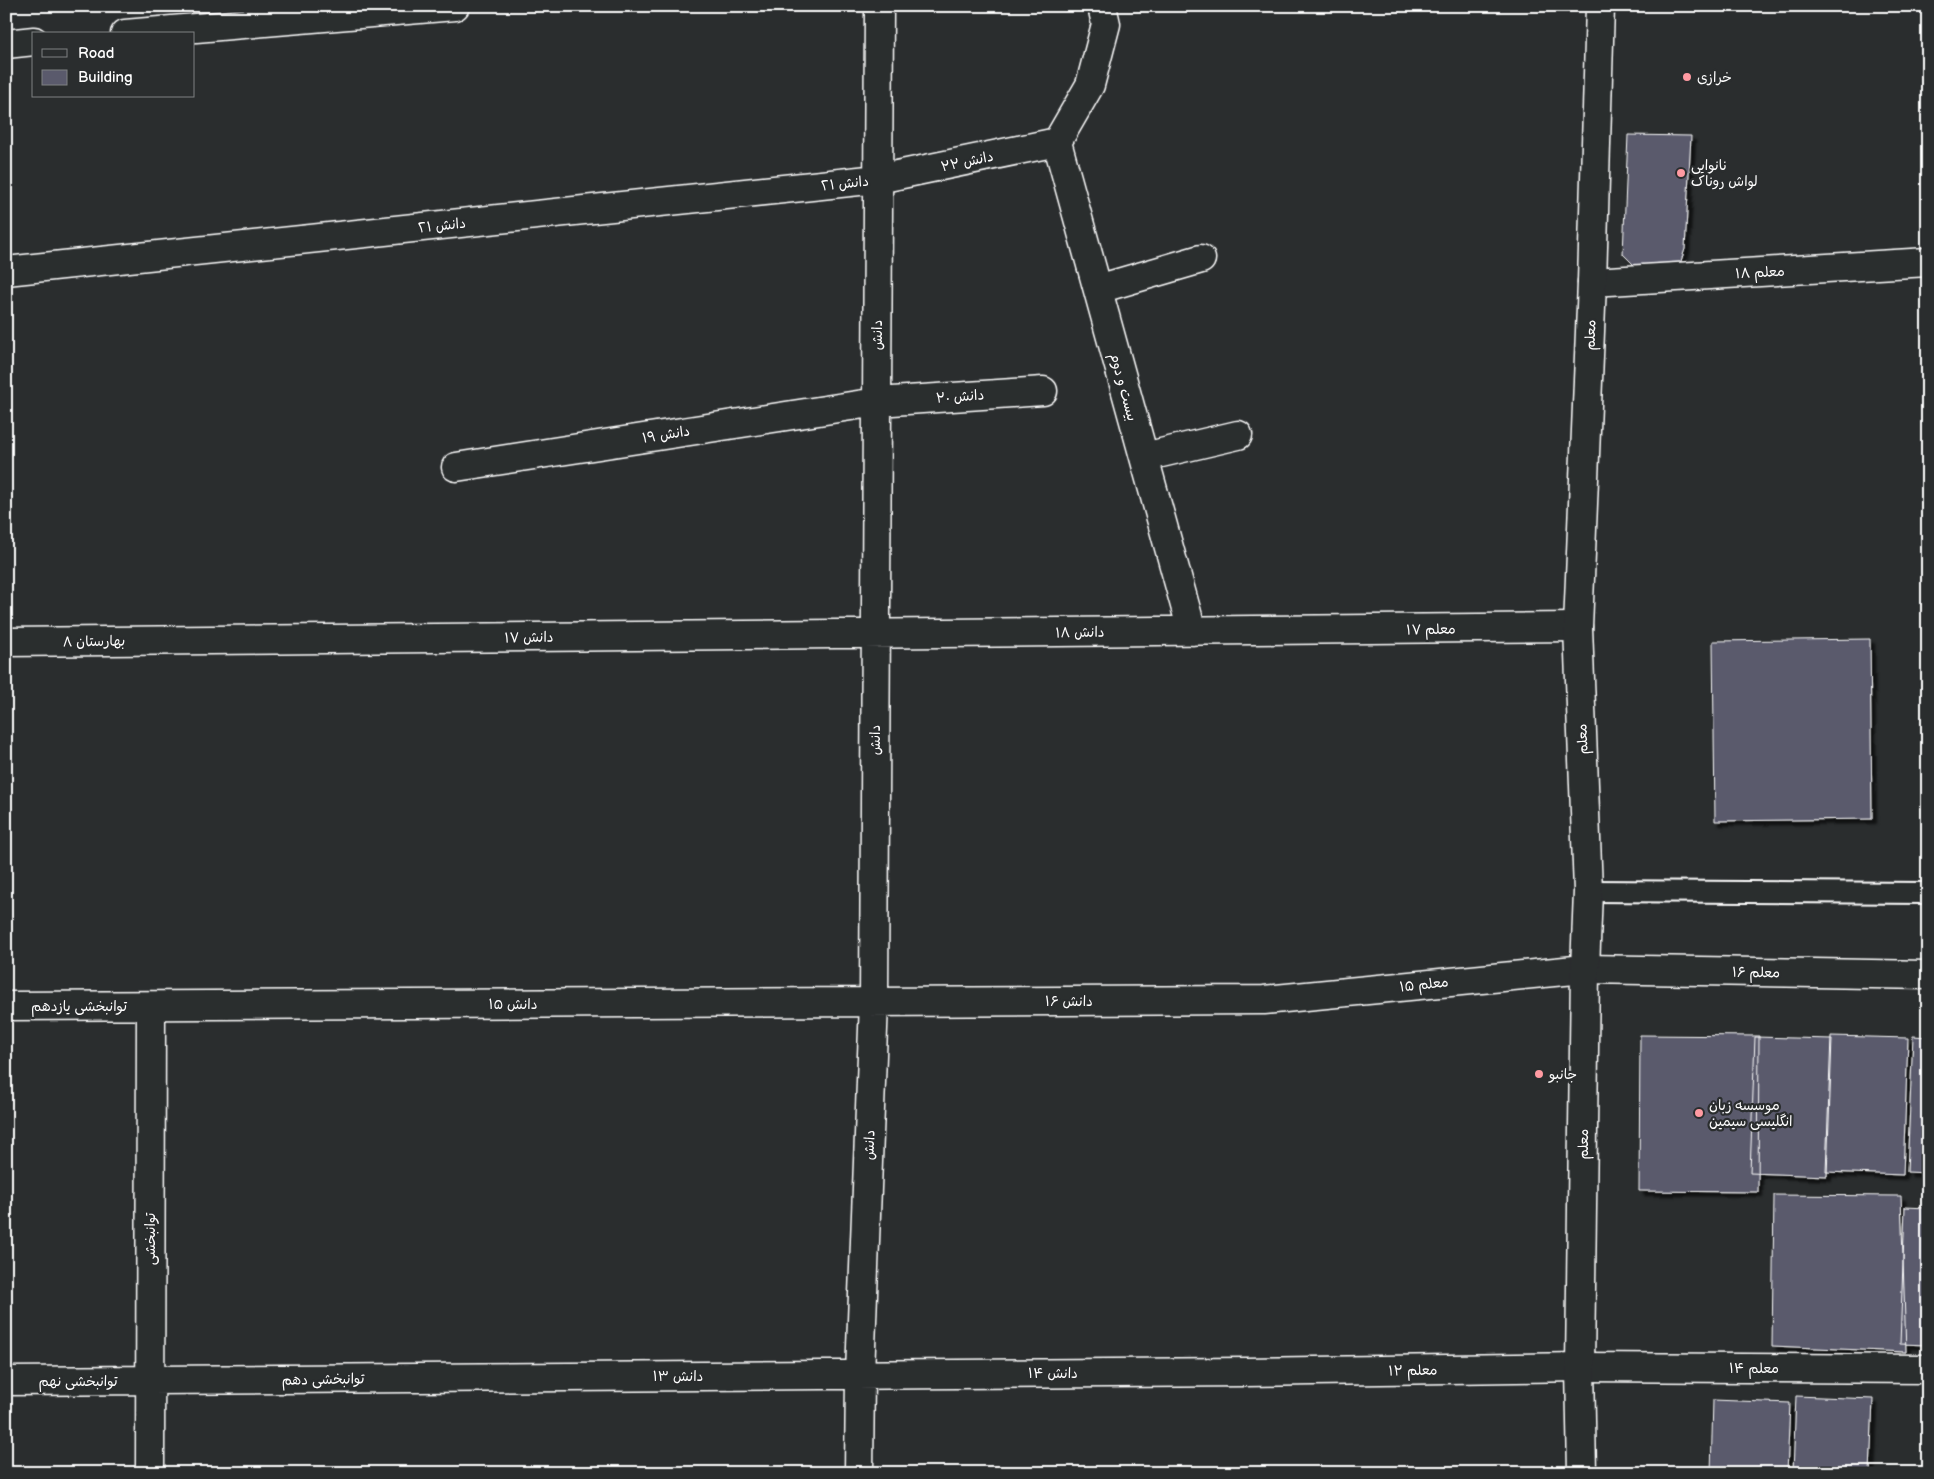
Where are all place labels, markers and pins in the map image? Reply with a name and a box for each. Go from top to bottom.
place label: خرازی [1697,69,1732,86]
marker: خرازی [1681,71,1693,83]
place label: نانوایی لواش روناک [1691,157,1758,191]
marker: نانوایی لواش روناک [1675,167,1687,179]
place label: جانبو [1548,1066,1577,1083]
marker: جانبو [1533,1068,1545,1080]
place label: موسسه زبان انگلیسی سیمین [1709,1097,1793,1130]
marker: موسسه زبان انگلیسی سیمین [1693,1107,1705,1119]

